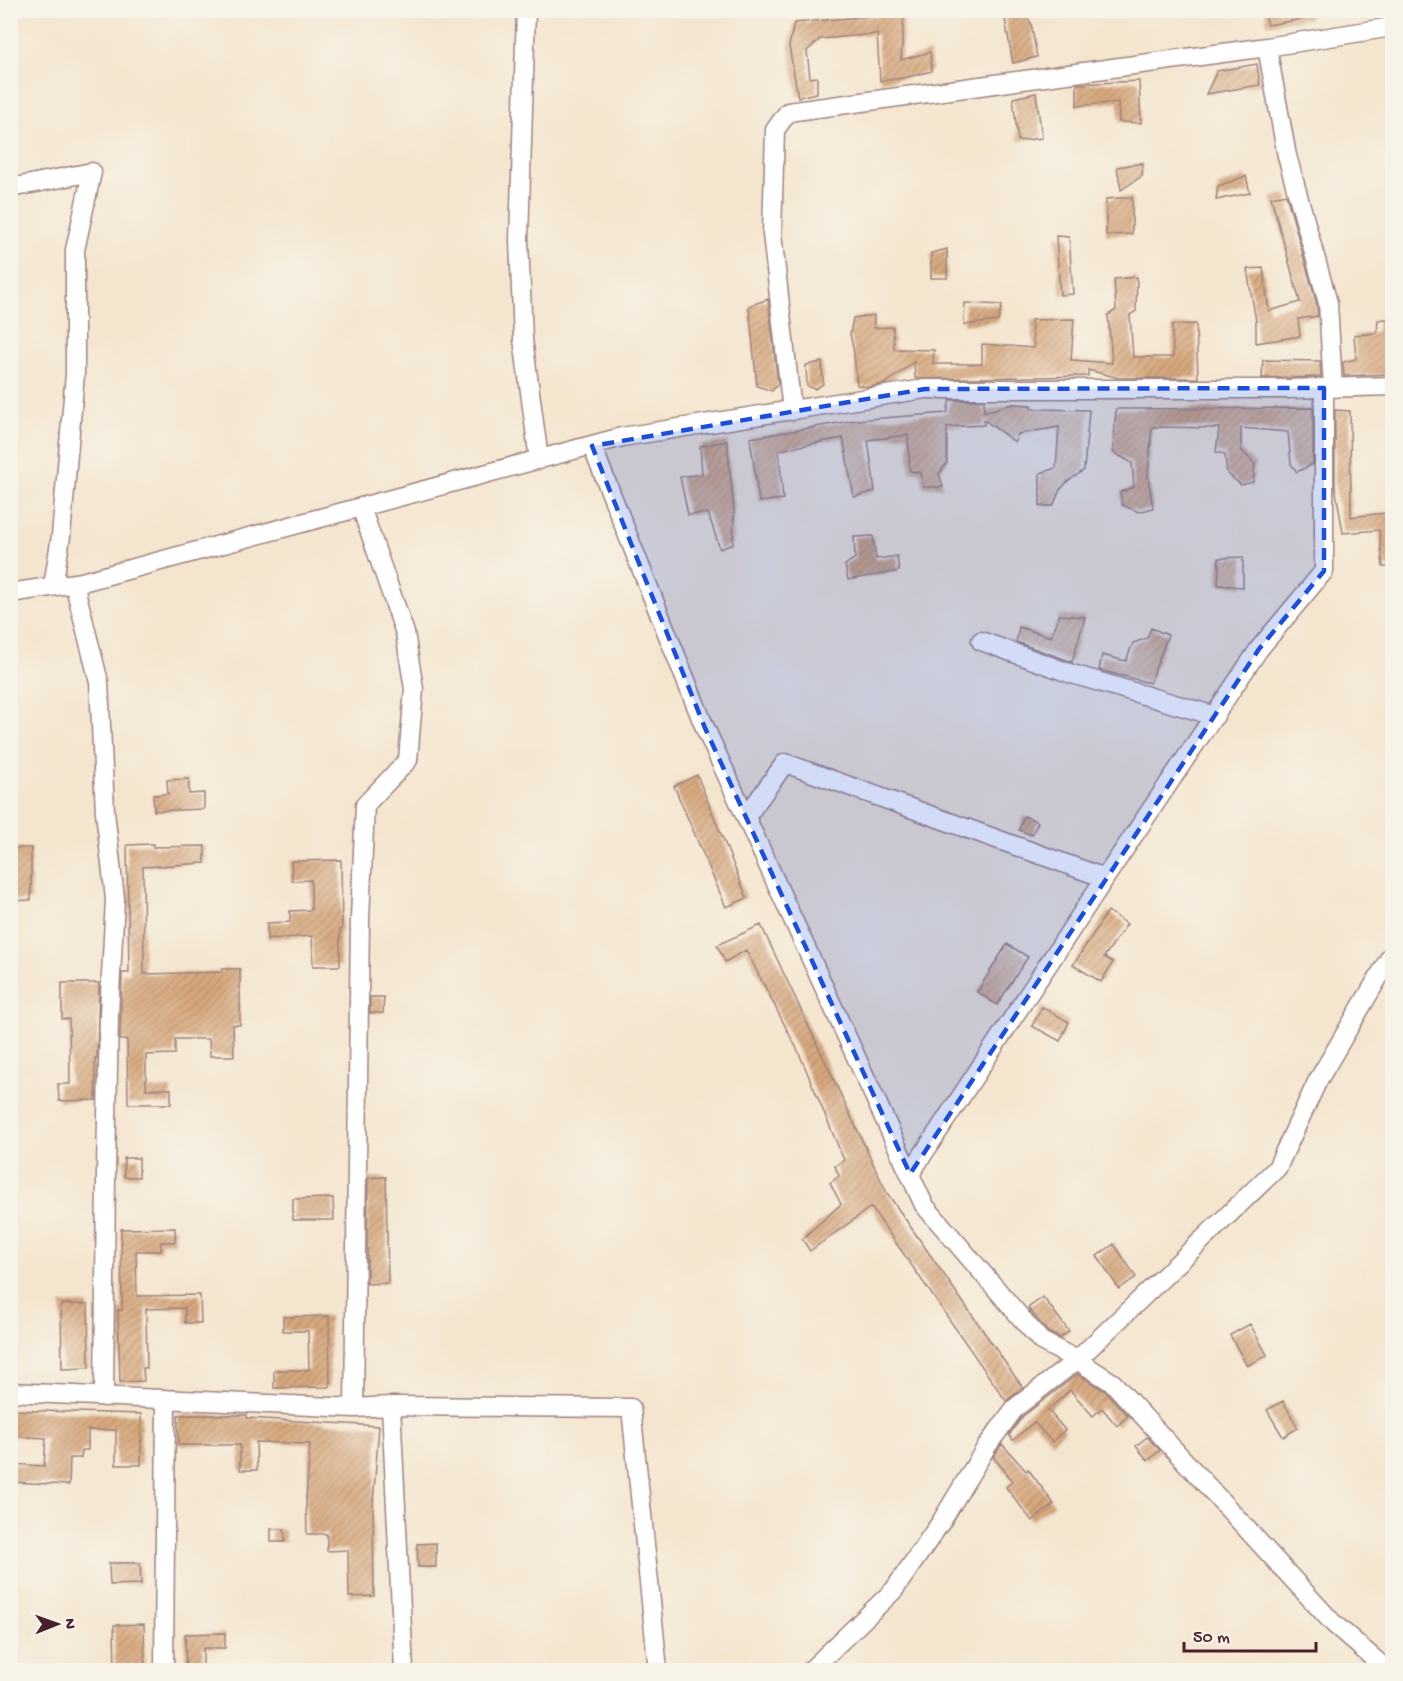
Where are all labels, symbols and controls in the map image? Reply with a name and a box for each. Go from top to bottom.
north arrow [27,1594,87,1654]
scale bar [1184,1615,1316,1653]
text: N [59,1618,78,1630]
text: 50 m [1193,1628,1230,1649]

